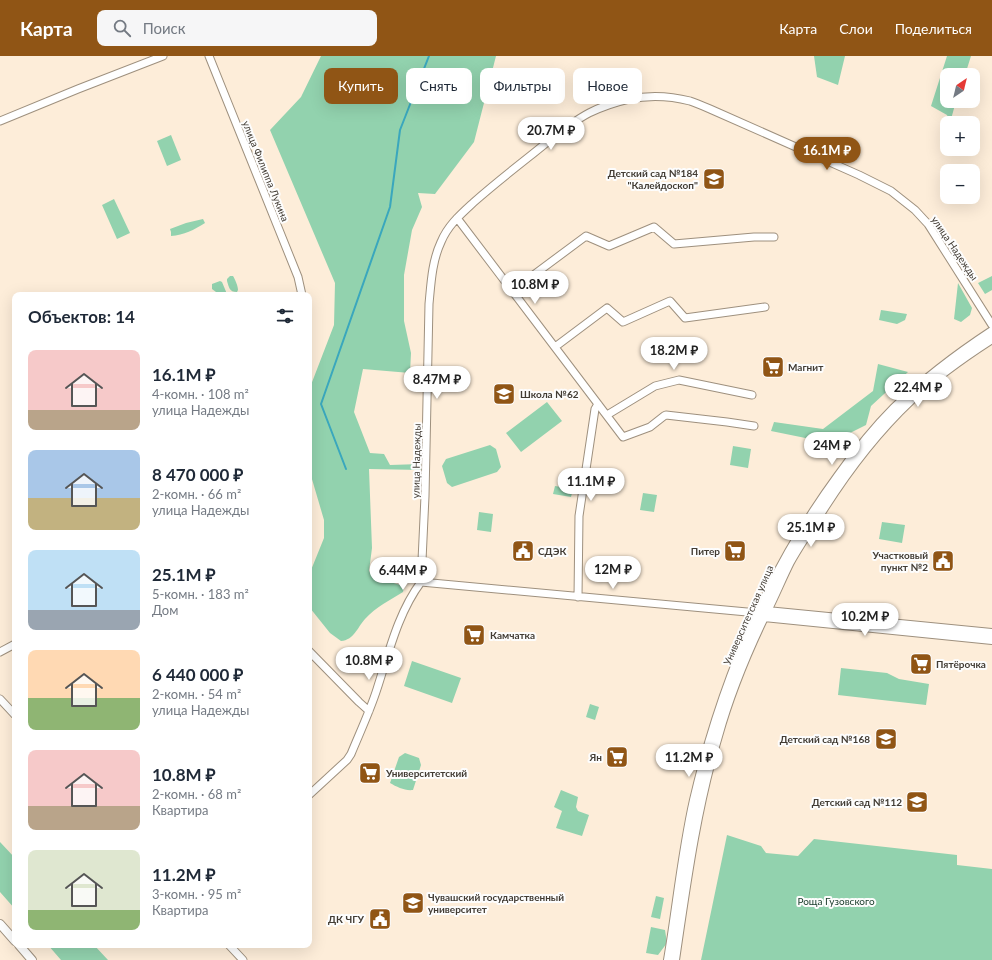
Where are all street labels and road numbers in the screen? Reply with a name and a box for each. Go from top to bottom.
street label: улица Филиппа Лукина [240,119,292,223]
street label: улица Надежды [929,214,981,282]
street label: улица Надежды [409,423,423,499]
street label: Университетская улица [721,563,775,667]

